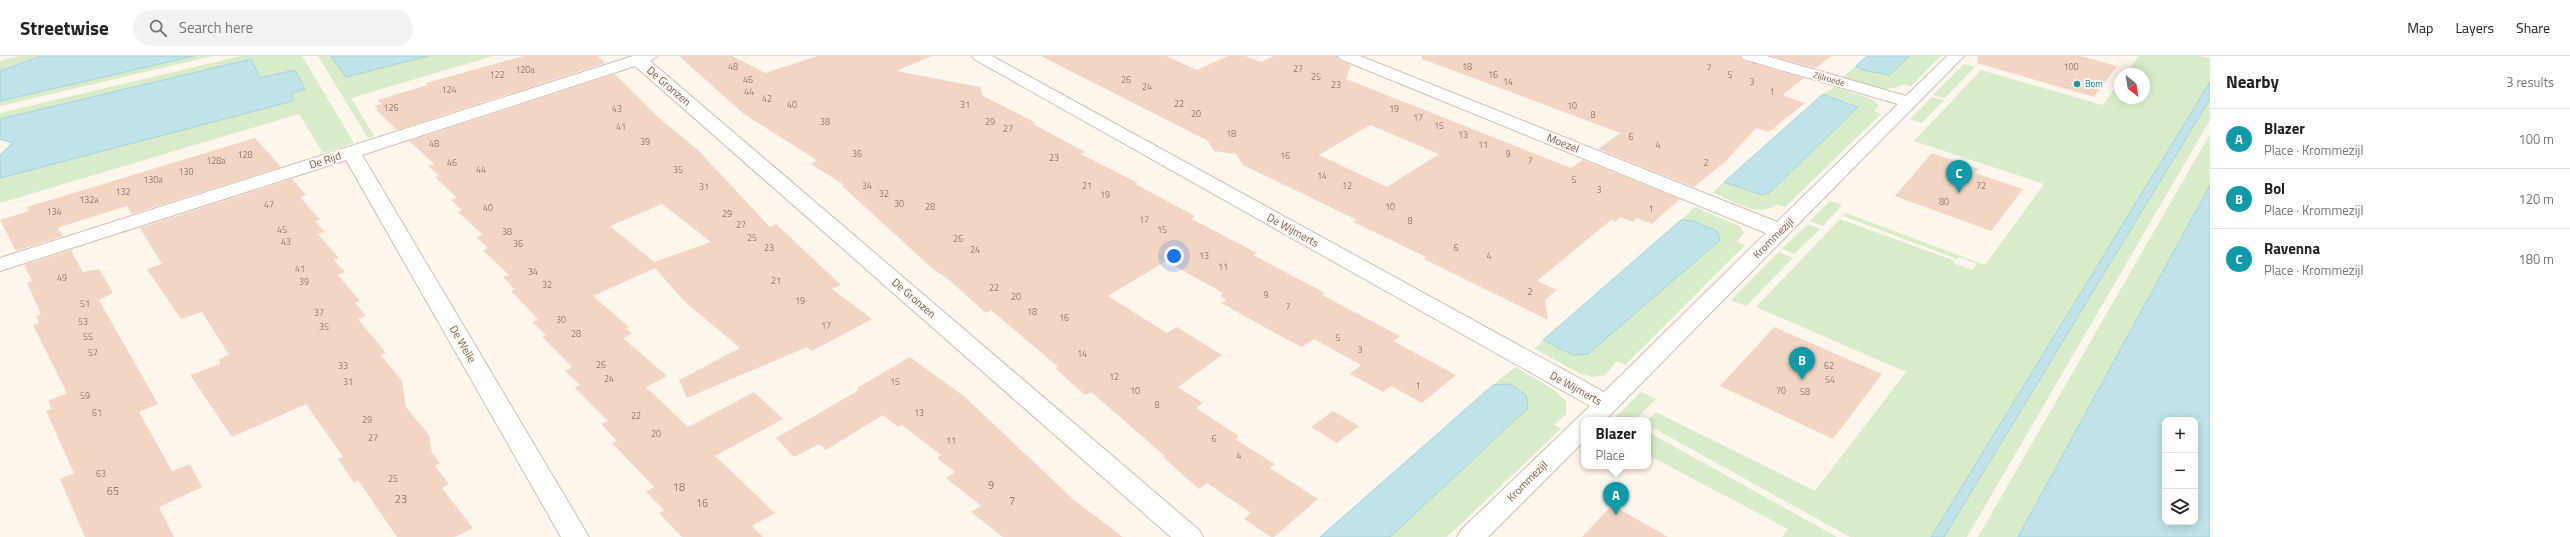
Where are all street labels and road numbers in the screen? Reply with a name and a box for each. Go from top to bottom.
street label: De Gronzen [643,62,695,110]
street label: Zijlroede [1812,68,1847,89]
street label: Moezel [1544,129,1582,157]
street label: De Rijd [307,147,343,173]
street label: De Wijmerts [1264,209,1322,251]
street label: Krommezijl [1749,214,1797,262]
street label: De Gronzen [888,274,940,322]
street label: De Welle [446,322,480,366]
street label: De Wijmerts [1547,367,1605,409]
street label: Krommezijl [1503,457,1551,505]

